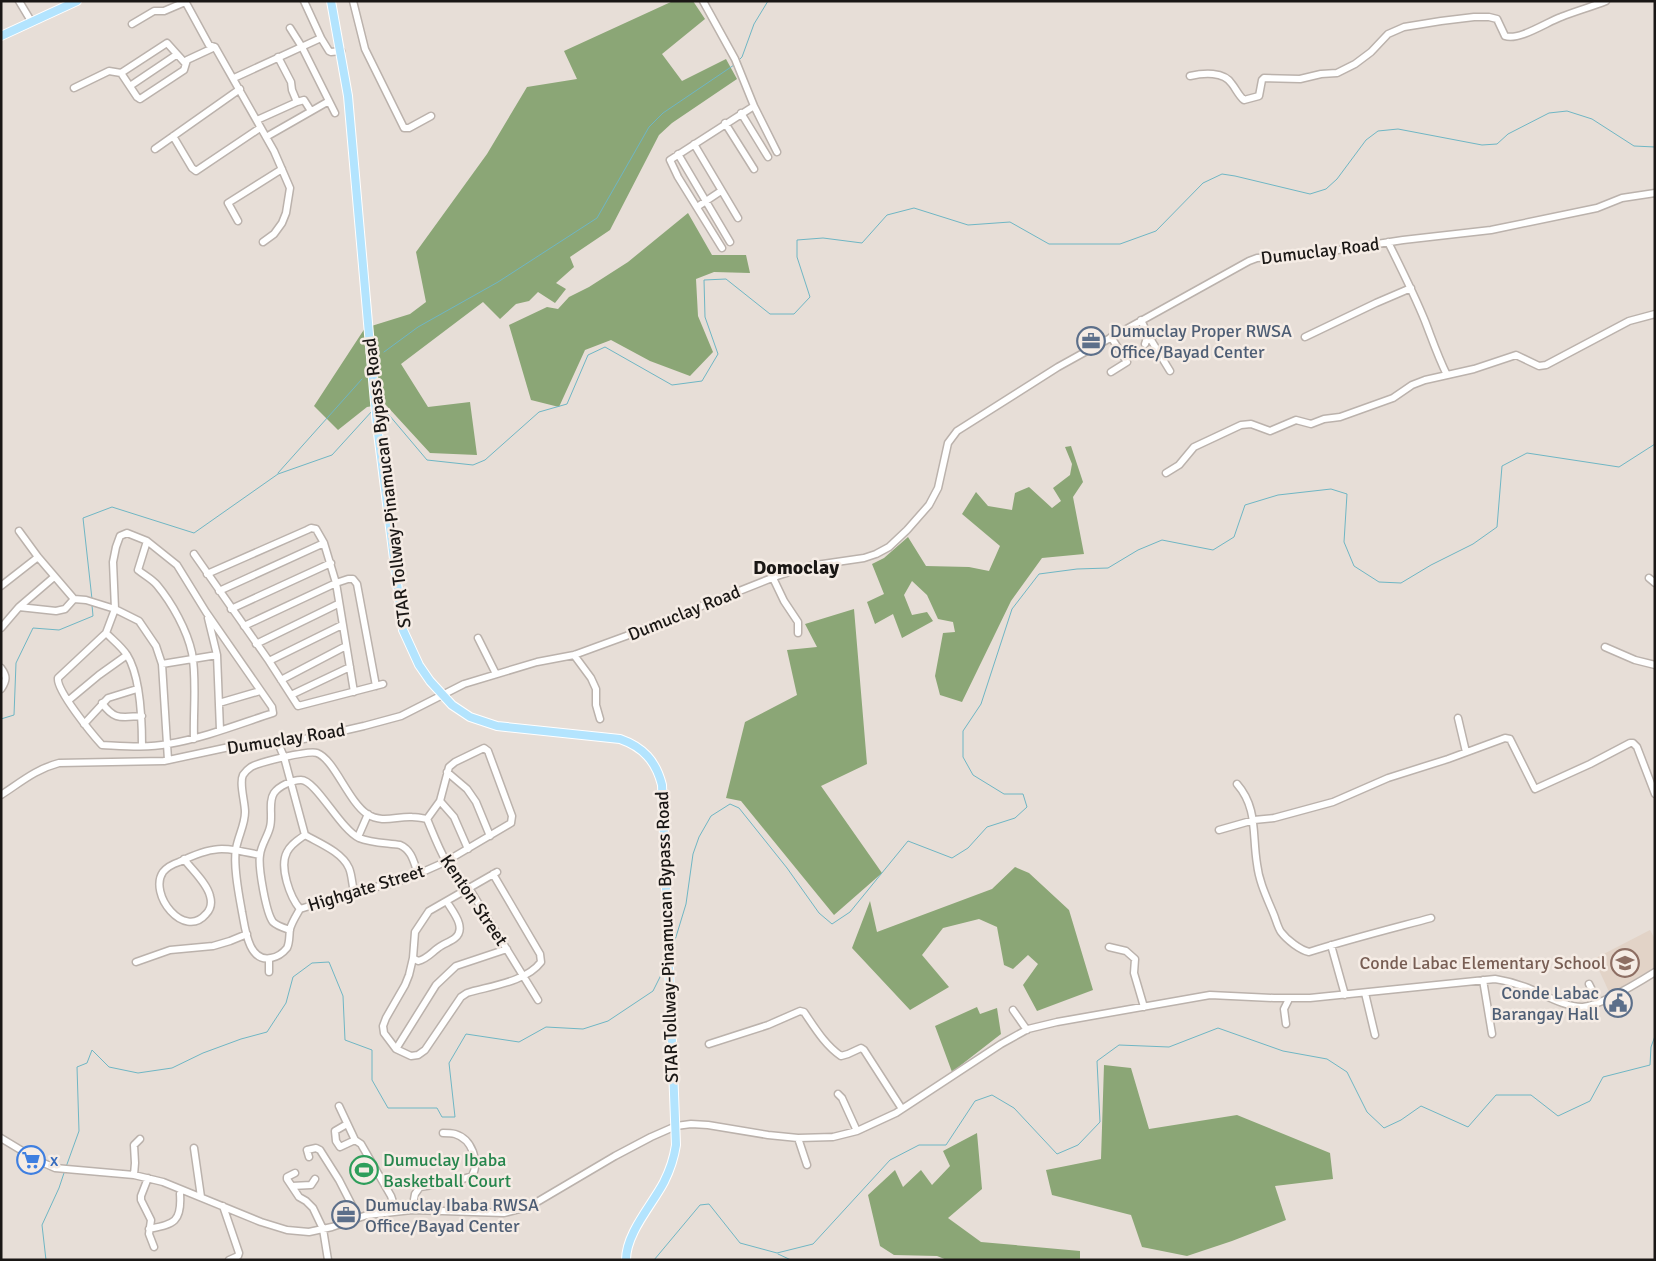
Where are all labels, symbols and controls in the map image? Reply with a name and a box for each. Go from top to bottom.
street label: Dumuclay Road [1259,233,1381,269]
place label: Dumuclay Proper RWSA Office/Bayad Center [1110,320,1292,363]
office icon: Dumuclay Proper RWSA Office/Bayad Center [1076,326,1106,356]
street label: STAR Tollway-Pinamucan Bypass Road [358,337,416,629]
district label: Domoclay [753,555,839,580]
street label: Dumuclay Road [625,580,743,646]
street label: Dumuclay Road [225,719,347,759]
street label: STAR Tollway-Pinamucan Bypass Road [651,791,683,1083]
street label: Kenton Street [435,850,513,950]
street label: Highgate Street [305,860,427,916]
school or university icon: Conde Labac Elementary School [1610,948,1640,978]
place label: Conde Labac Elementary School [1360,952,1606,974]
place label: Conde Labac Barangay Hall [1491,982,1599,1025]
public building icon: Conde Labac Barangay Hall [1603,988,1633,1018]
supermarket icon: x [16,1145,46,1175]
place label: x [50,1149,59,1171]
place label: Dumuclay Ibaba Basketball Court [383,1149,511,1192]
sports icon: Dumuclay Ibaba Basketball Court [349,1155,379,1185]
place label: Dumuclay Ibaba RWSA Office/Bayad Center [365,1194,539,1237]
office icon: Dumuclay Ibaba RWSA Office/Bayad Center [331,1200,361,1230]

